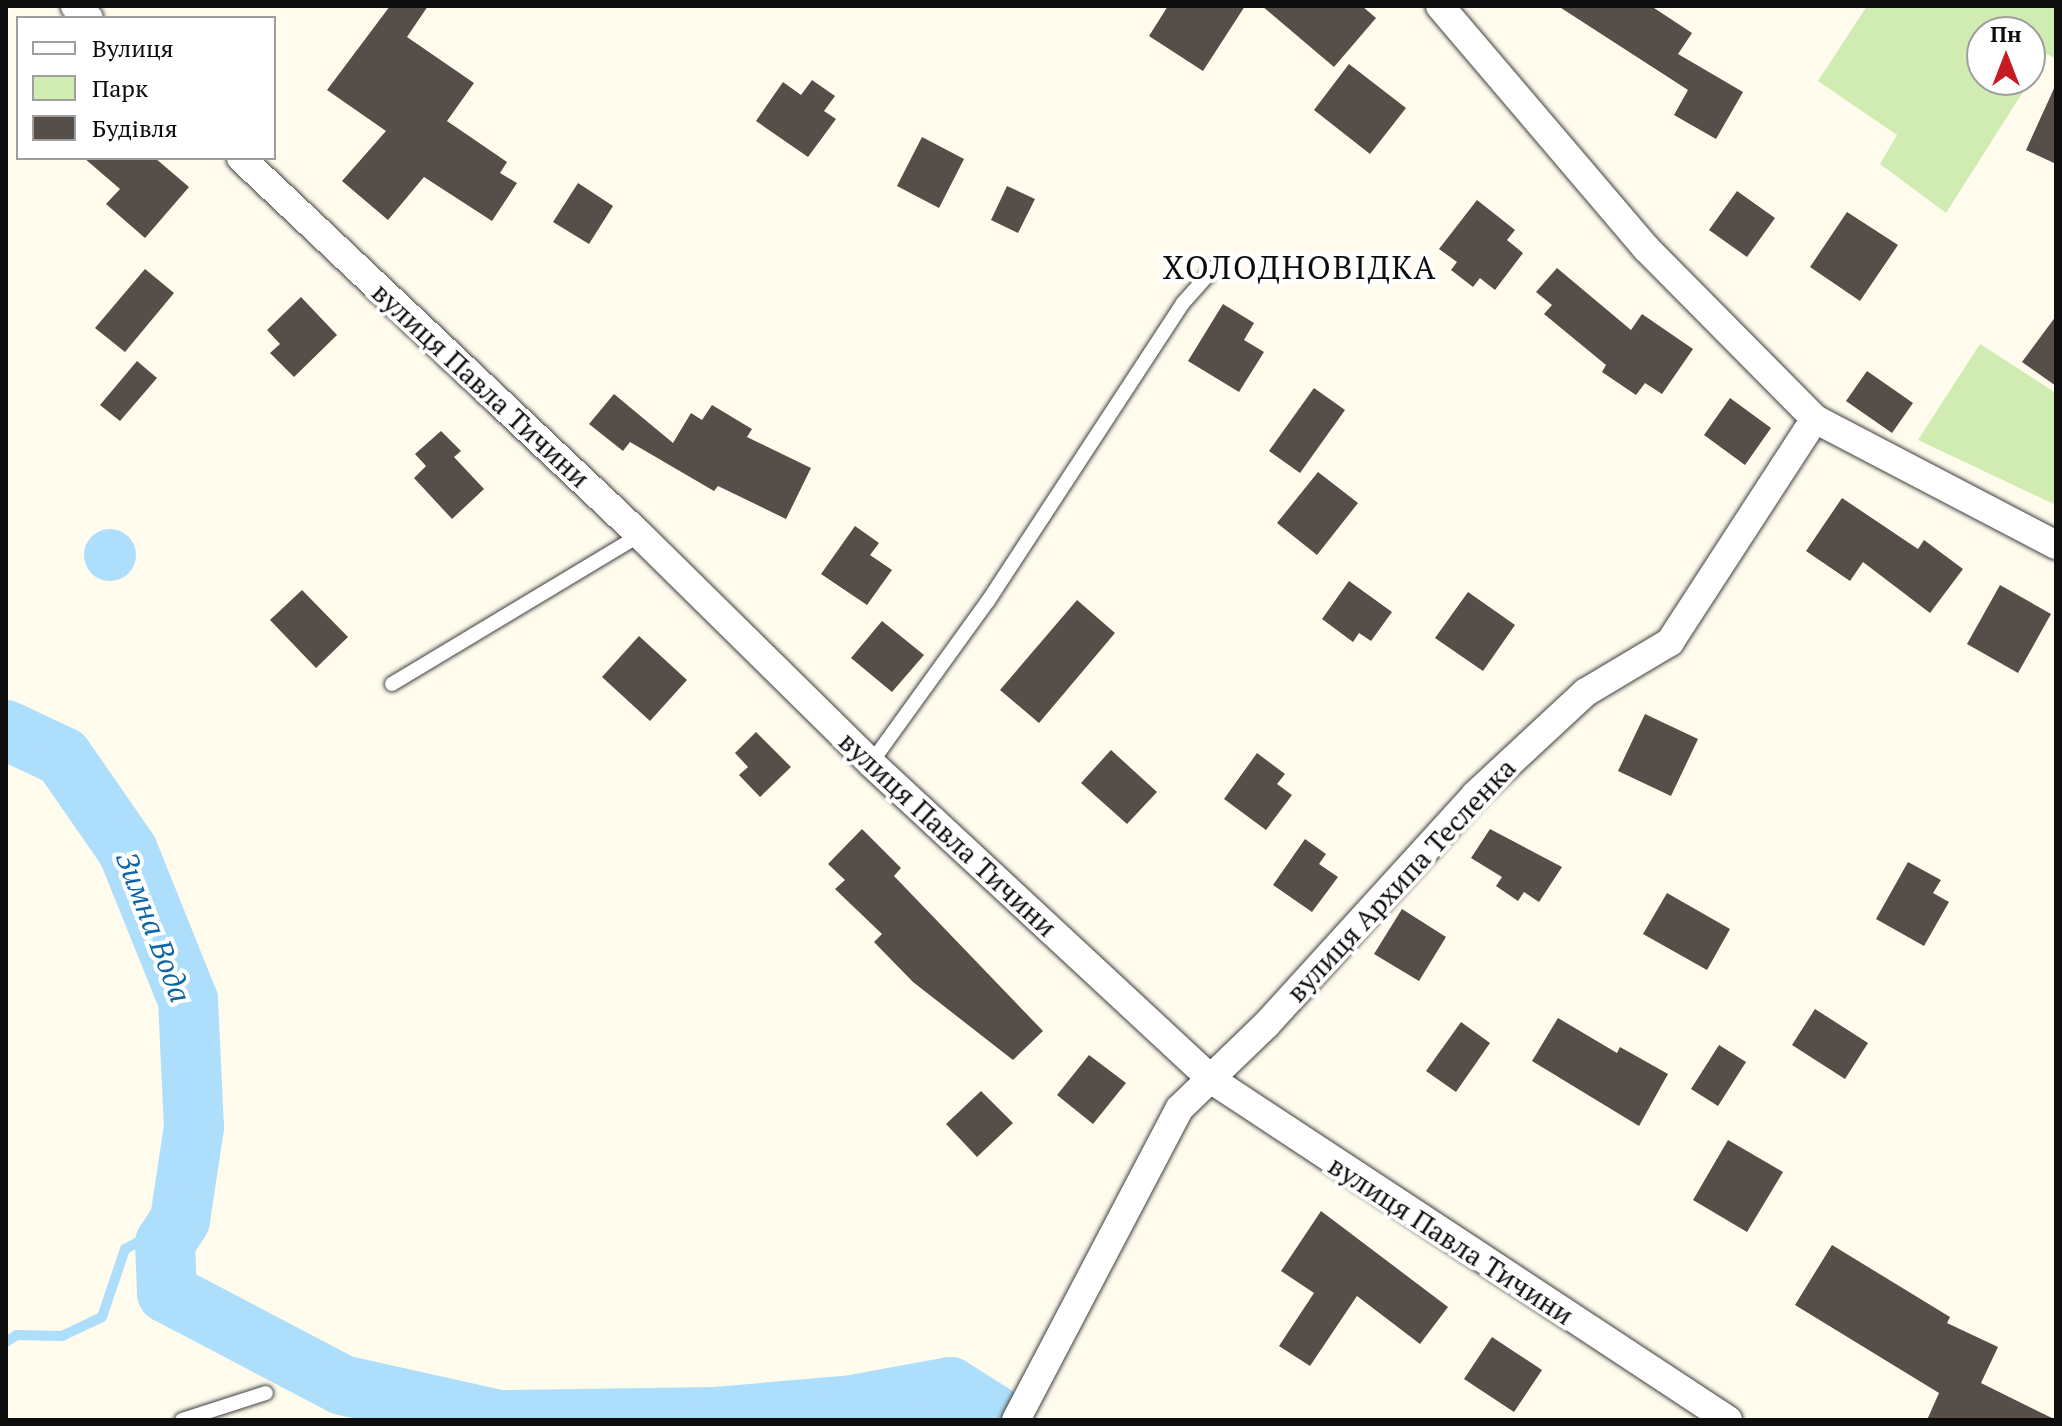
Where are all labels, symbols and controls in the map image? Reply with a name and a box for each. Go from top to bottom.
legend [16,16,276,160]
north arrow [1966,16,2046,96]
text: Пн [1990,19,2022,48]
text: Вулиця [92,32,174,64]
text: Парк [92,72,148,104]
text: Будівля [92,112,177,144]
district label: ХОЛОДНОВІДКА [1163,248,1437,286]
street label: вулиця Павла Тичини [365,275,597,495]
street label: вулиця Павла Тичини [832,724,1064,944]
street label: вулиця Архипа Тесленка [1279,751,1523,1009]
water label: Зимна Вода [109,847,199,1007]
street label: вулиця Павла Тичини [1322,1148,1580,1332]

